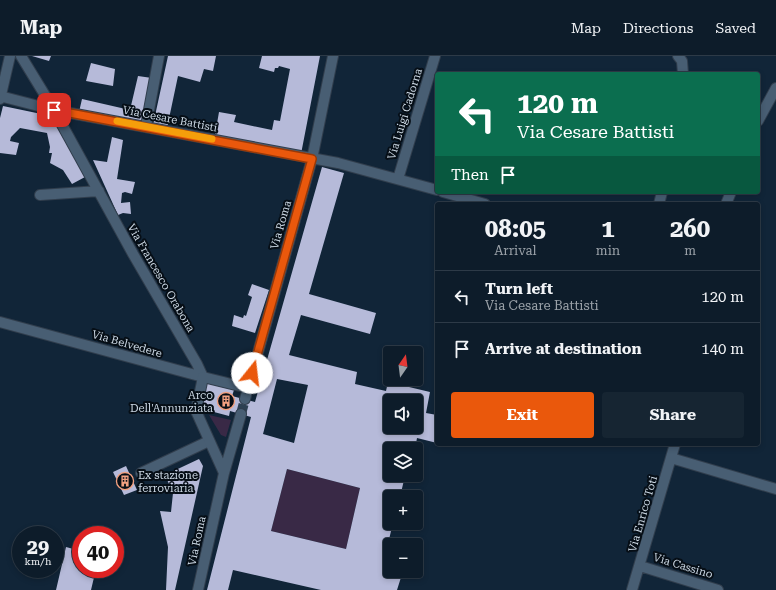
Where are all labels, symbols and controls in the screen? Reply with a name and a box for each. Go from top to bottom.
text: Map [20,16,62,39]
text: Map [571,20,601,36]
text: Directions [623,20,693,36]
text: Saved [715,20,756,36]
street label: Via Luigi Cadorna [385,67,425,161]
text: 120 m [517,87,598,120]
icon: left [451,88,503,140]
pin [37,93,71,127]
icon: arrive [43,99,65,121]
street label: Via Cesare Battisti [122,103,219,135]
text: Via Cesare Battisti [517,121,674,142]
icon: arrive [497,164,519,186]
text: Then [451,166,489,184]
street label: Via Roma [268,199,294,251]
text: 08:05 [485,215,546,243]
text: 1 [601,215,615,243]
text: 260 [670,215,710,243]
street label: Via Francesco Orabona [125,222,197,335]
text: Arrival [494,243,537,258]
text: min [596,243,620,258]
text: m [684,243,696,258]
text: Turn left [485,280,553,298]
icon: left [451,286,473,308]
text: 120 m [701,288,744,306]
text: Via Cesare Battisti [485,298,599,313]
street label: Via Belvedere [90,328,164,360]
icon: arrive [451,338,473,360]
text: Arrive at destination [485,340,641,358]
text: 140 m [701,340,744,358]
north arrow [383,346,423,386]
map controls [383,346,423,578]
position arrow [231,352,273,394]
place label: Arco Dell'Annunziata [130,389,213,415]
building icon: Arco Dell'Annunziata [216,391,236,411]
button: Exit [451,392,594,438]
button: Share [602,392,744,438]
button: sound [383,394,423,434]
button: layers [383,442,423,482]
place label: Ex stazione ferroviaria [138,469,198,495]
building icon: Ex stazione ferroviaria [115,471,135,491]
street label: Via Enrico Toti [626,474,660,554]
button: + [383,490,423,530]
street label: Via Roma [185,515,209,567]
speed limit sign: 40 [72,526,124,578]
text: 29 [27,535,49,559]
button: − [383,538,423,578]
street label: Via Cassino [652,551,715,581]
text: km/h [25,556,51,567]

